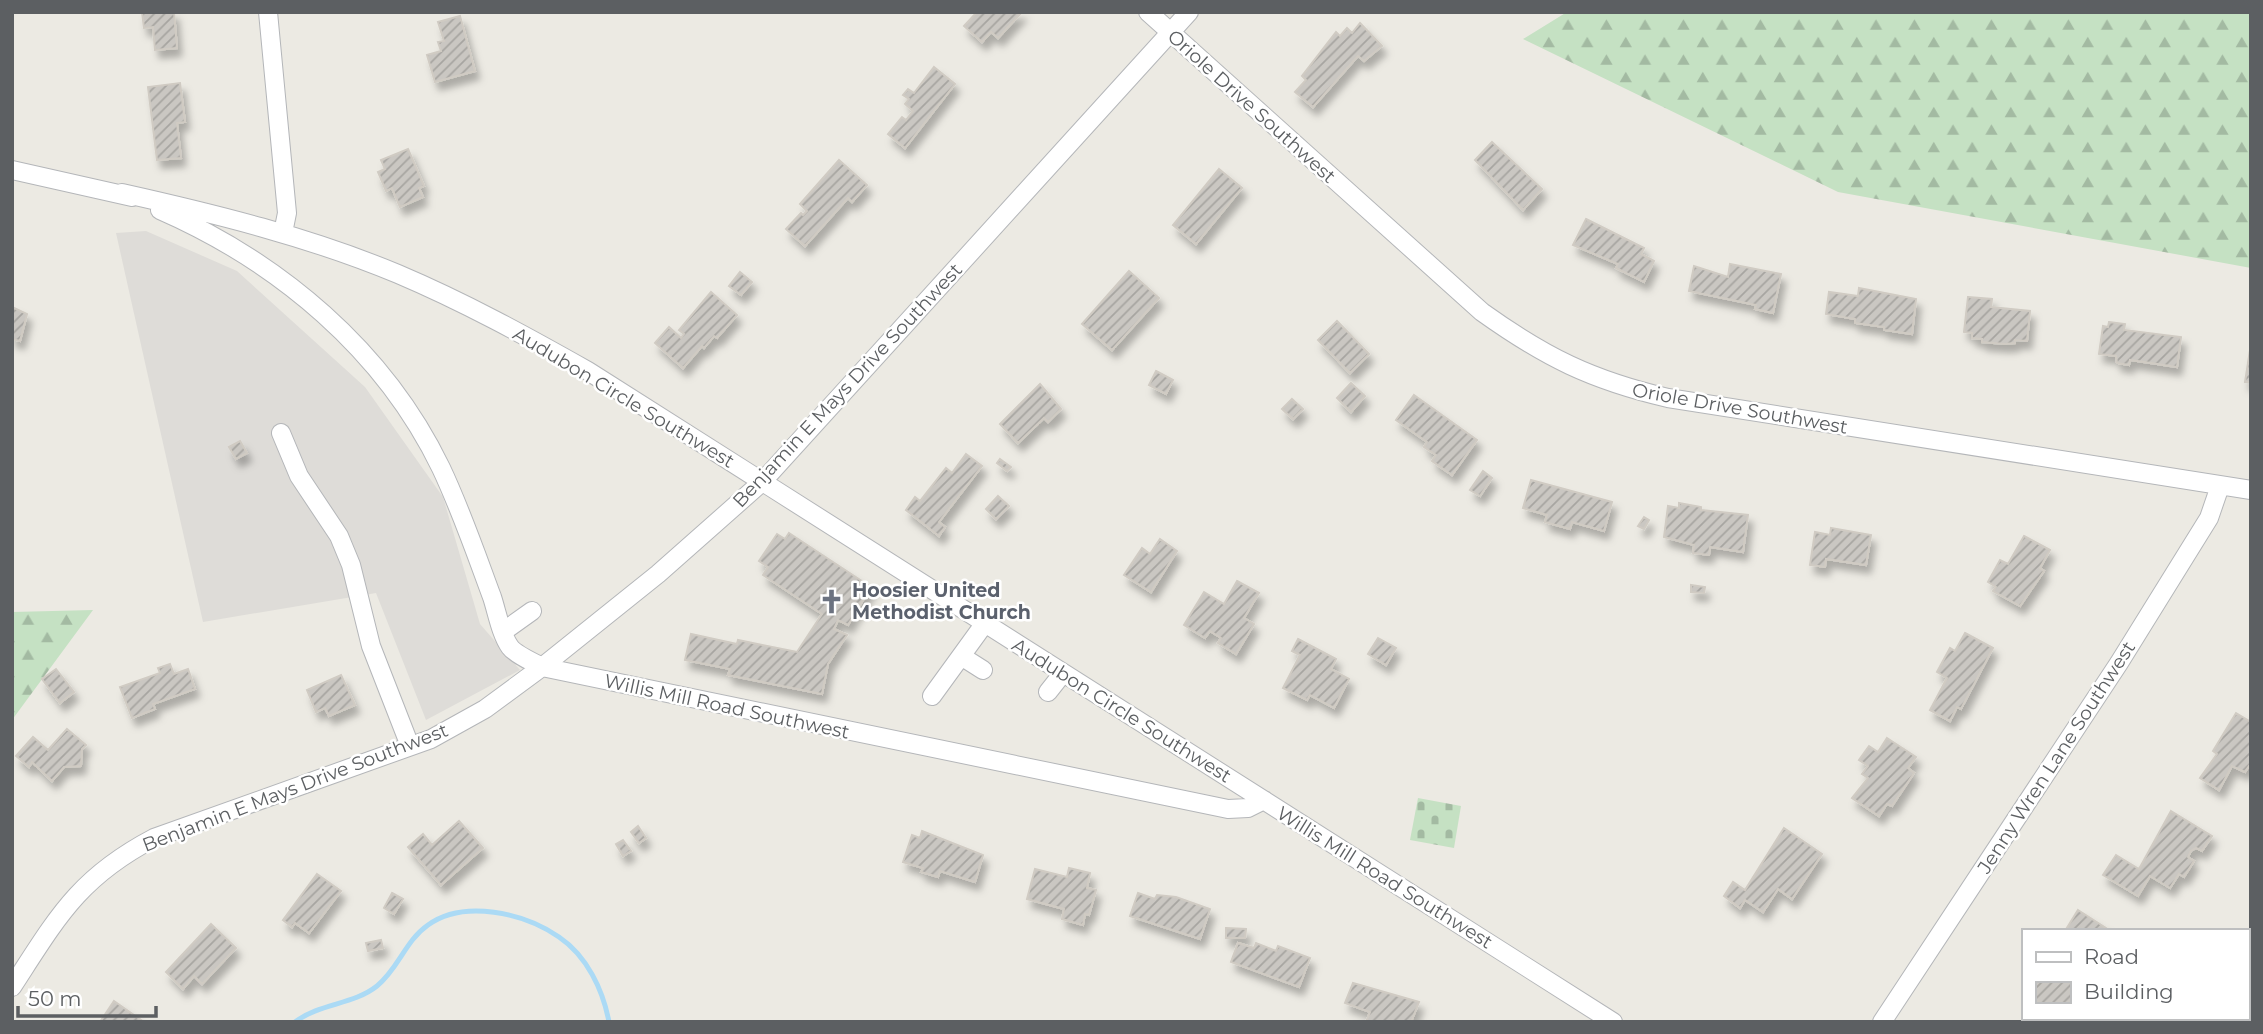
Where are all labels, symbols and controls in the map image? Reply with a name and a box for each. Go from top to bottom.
street label: Oriole Drive Southwest [1163,25,1341,188]
street label: Benjamin E Mays Drive Southwest [728,258,967,512]
street label: Audubon Circle Southwest [509,322,739,473]
street label: Oriole Drive Southwest [1630,378,1850,439]
place label: Hoosier United Methodist Church [852,579,1031,624]
church icon: Hoosier United Methodist Church [818,587,846,615]
street label: Audubon Circle Southwest [1008,633,1236,788]
street label: Jenny Wren Lane Southwest [1972,637,2140,878]
street label: Willis Mill Road Southwest [602,669,852,744]
street label: Benjamin E Mays Drive Southwest [139,718,452,857]
street label: Willis Mill Road Southwest [1273,801,1497,954]
legend [2022,929,2249,1020]
text: Road [2084,944,2139,969]
scale bar [18,974,156,1018]
text: Building [2084,979,2174,1004]
text: 50 m [28,986,82,1011]

